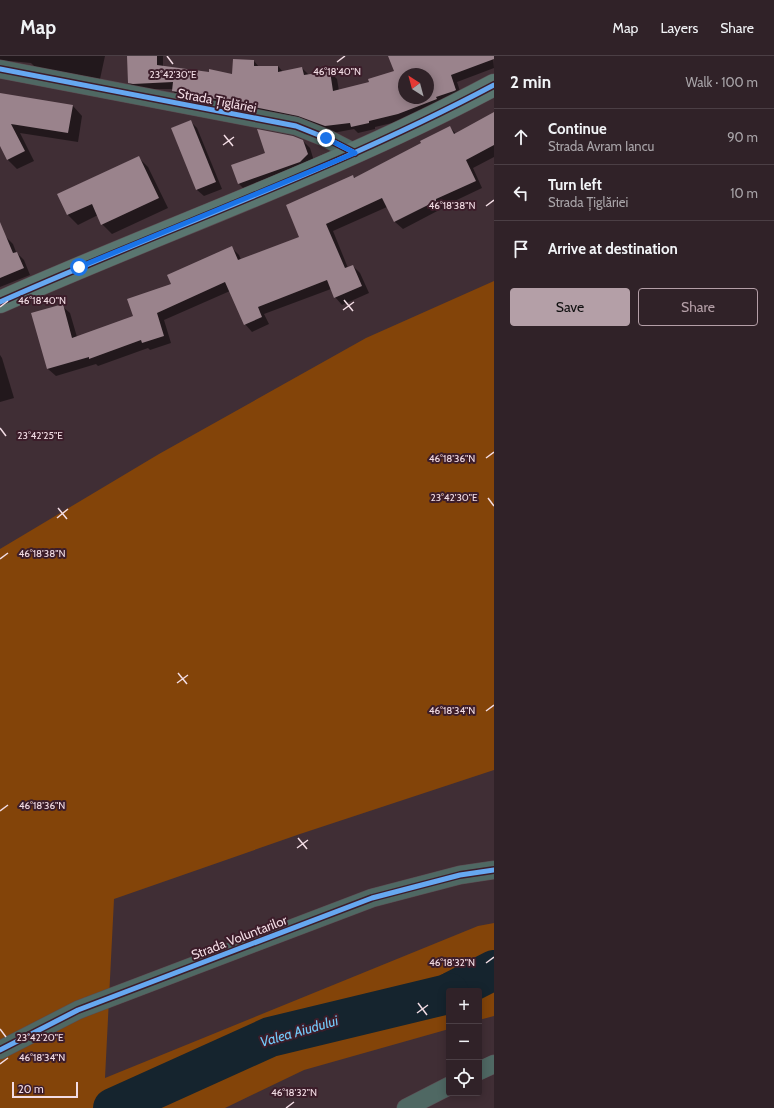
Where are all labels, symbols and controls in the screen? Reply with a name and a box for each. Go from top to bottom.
text: Map [20,16,56,39]
text: Map [613,19,638,37]
text: Layers [660,19,698,37]
text: Share [720,19,754,37]
text: 46°18'40"N [313,65,361,78]
text: 23°42'30"E [149,68,197,81]
north arrow [398,68,434,104]
text: 2 min [510,72,551,92]
text: Walk · 100 m [685,74,758,90]
street label: Strada Țiglăriei [176,84,258,116]
text: Continue [548,120,607,138]
icon: ahead [510,126,532,148]
route end [317,129,335,147]
text: 90 m [727,129,758,145]
text: Strada Avram Iancu [548,138,654,154]
text: Turn left [548,176,602,194]
icon: left [510,182,532,204]
text: 10 m [730,185,758,201]
text: Strada Țiglăriei [548,194,628,210]
text: 46°18'38"N [428,199,476,212]
icon: arrive [510,238,532,260]
text: Arrive at destination [548,240,678,258]
route start [70,258,88,276]
button: Save [510,288,630,326]
button: Share [638,288,758,326]
text: 46°18'40"N [18,294,66,307]
text: 23°42'25"E [17,429,63,442]
text: 46°18'36"N [429,452,475,465]
text: 23°42'30"E [430,491,478,504]
text: 46°18'38"N [18,547,66,560]
text: 46°18'34"N [429,704,475,717]
text: 46°18'36"N [19,799,65,812]
street label: Strada Voluntarilor [189,911,290,963]
text: 46°18'32"N [429,956,475,969]
map controls [446,988,482,1096]
button: + [446,988,482,1024]
water label: Valea Aiudului [258,1011,341,1051]
button: − [446,1024,482,1060]
text: 23°42'20"E [16,1031,64,1044]
text: 46°18'34"N [19,1051,65,1064]
button: locate [446,1060,482,1096]
scale bar [12,1080,78,1099]
text: 20 m [18,1082,44,1096]
text: 46°18'32"N [271,1086,317,1099]

